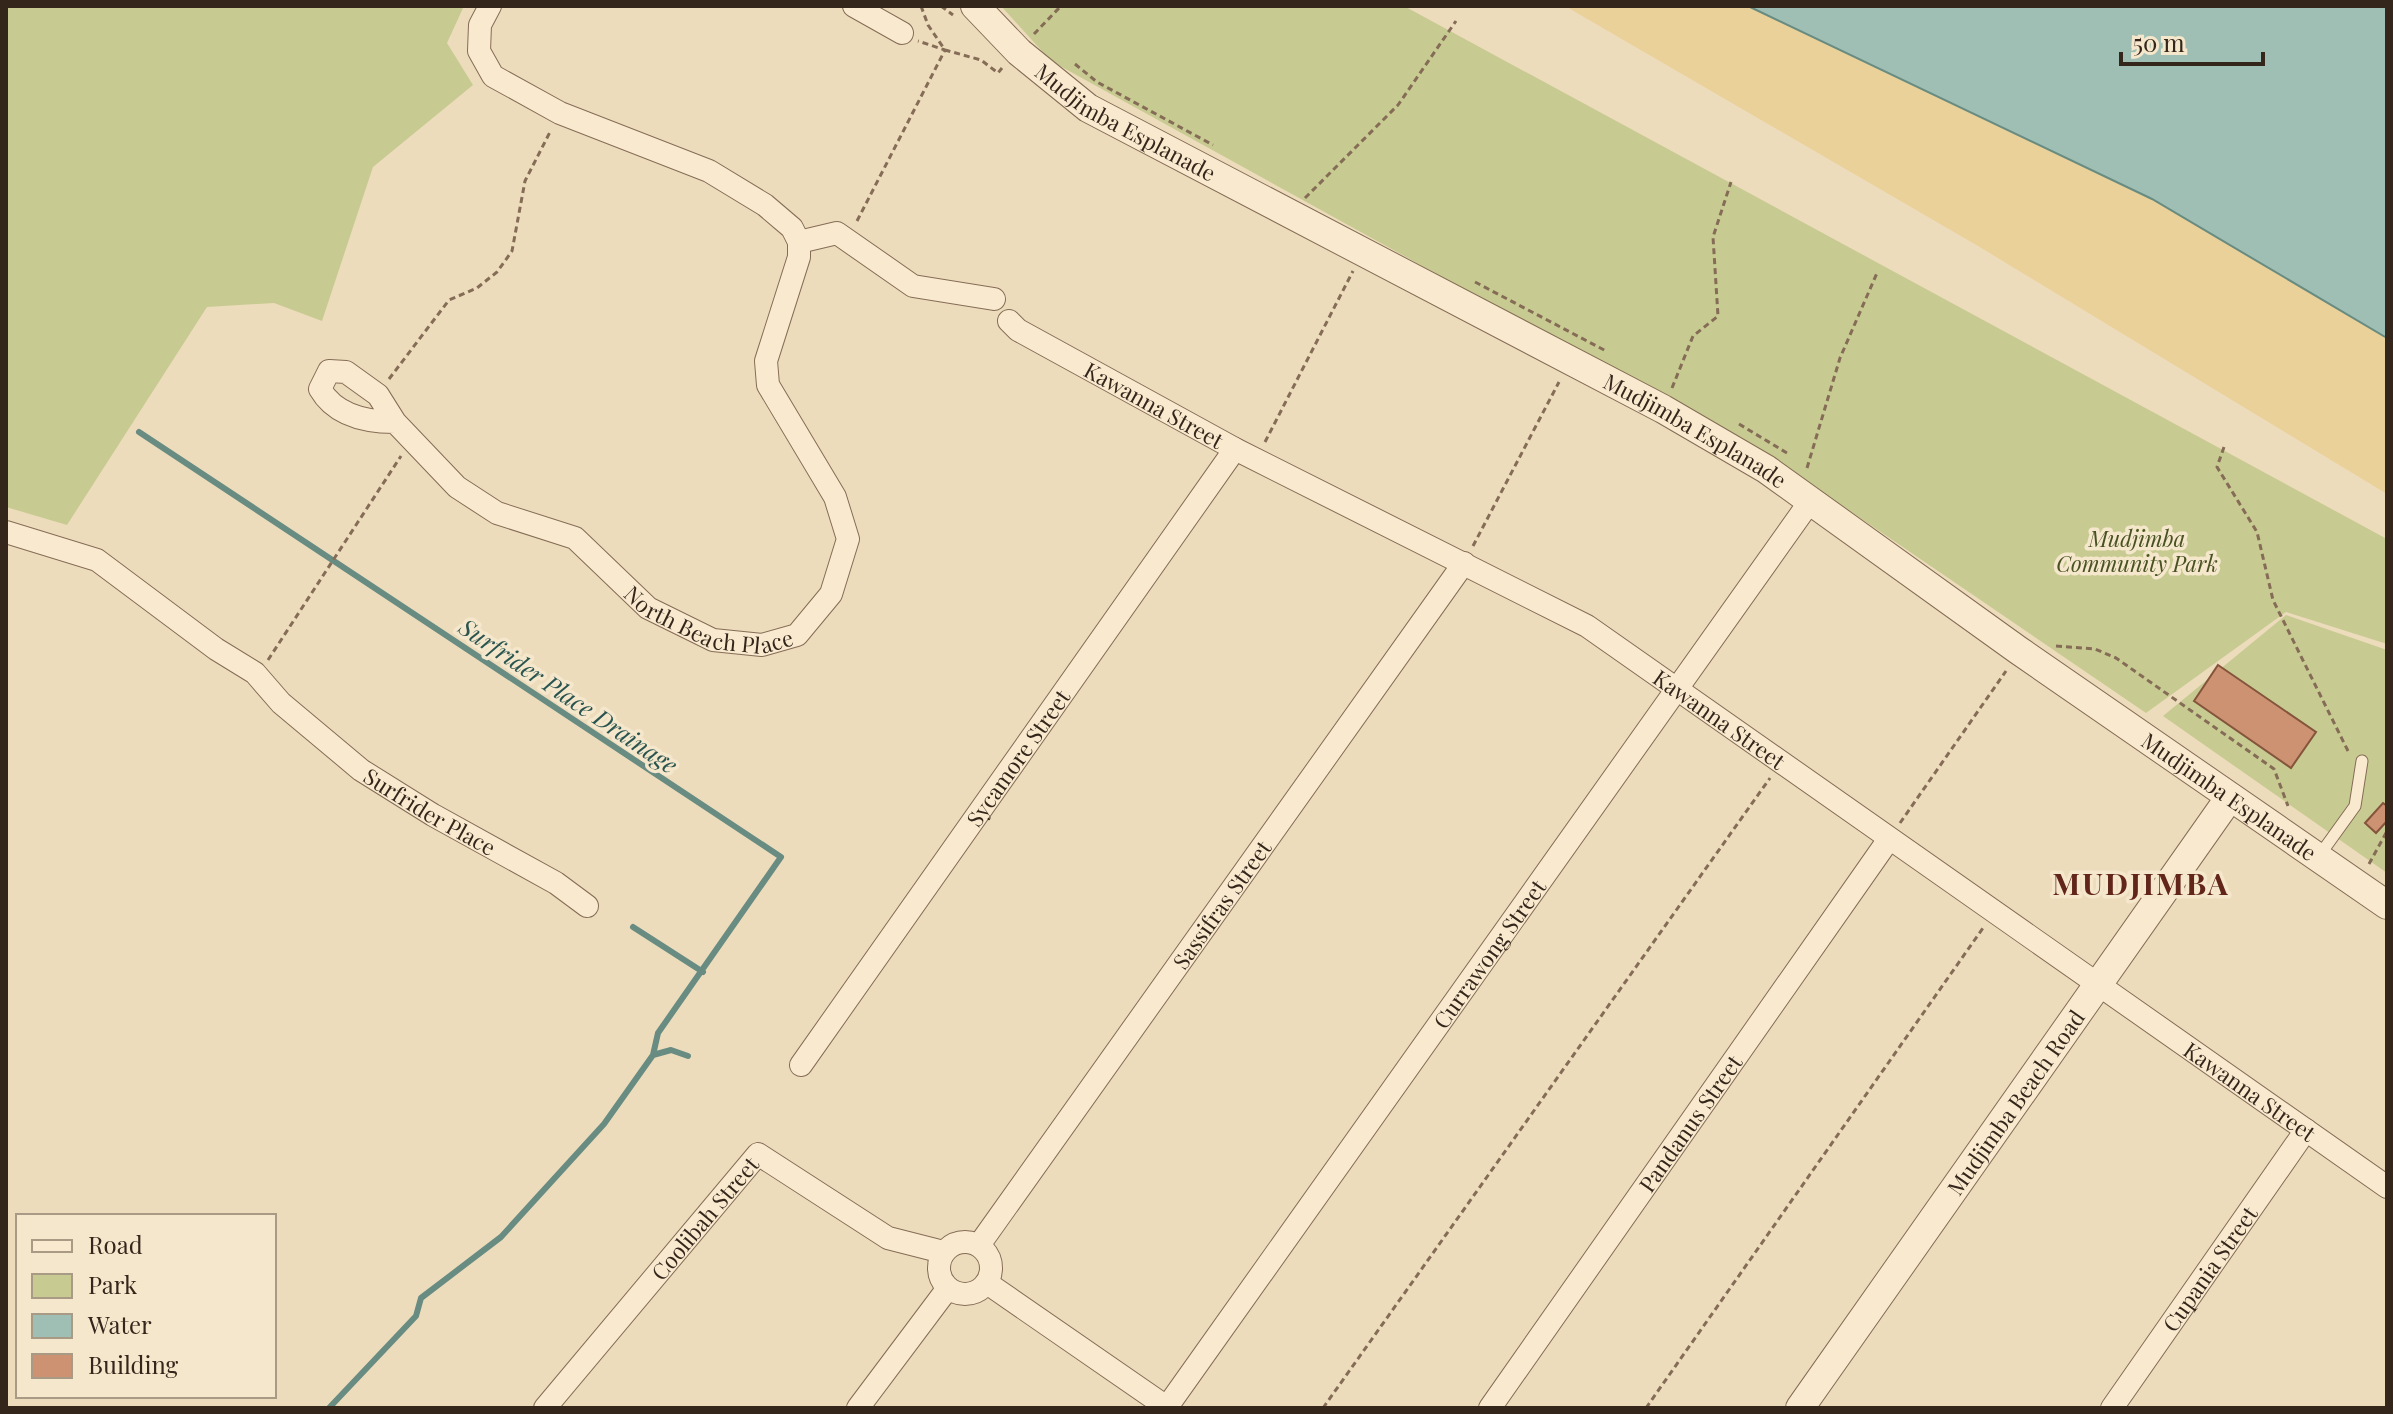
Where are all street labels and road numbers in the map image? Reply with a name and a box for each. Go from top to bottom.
street label: Mudjimba Esplanade [1029,56,1221,187]
street label: Kawanna Street [1079,354,1230,456]
street label: Mudjimba Esplanade [1599,366,1793,494]
street label: North Beach Place [618,579,796,660]
street label: Kawanna Street [1648,662,1792,776]
street label: Sycamore Street [959,682,1077,832]
street label: Mudjimba Esplanade [2136,725,2323,867]
street label: Surfrider Place [358,761,501,862]
street label: Sassifras Street [1165,833,1278,975]
street label: Currawong Street [1426,872,1553,1034]
street label: Mudjimba Beach Road [1940,1003,2091,1201]
street label: Kawanna Street [2178,1034,2323,1148]
street label: Pandanus Street [1631,1048,1749,1198]
street label: Coolibah Street [644,1149,766,1286]
street label: Cupania Street [2155,1199,2264,1337]

